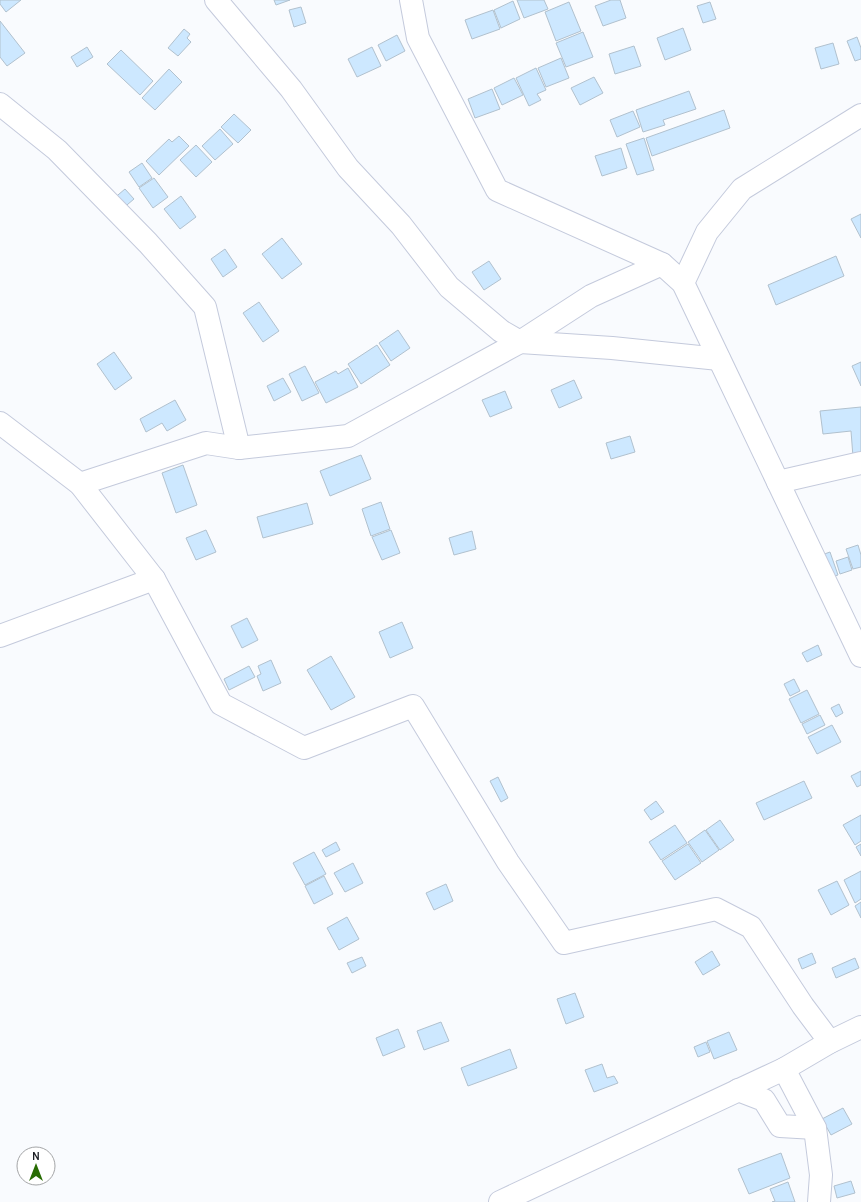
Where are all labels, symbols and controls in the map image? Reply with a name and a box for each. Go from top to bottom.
north arrow [16,1146,56,1186]
text: N [32,1150,40,1163]

